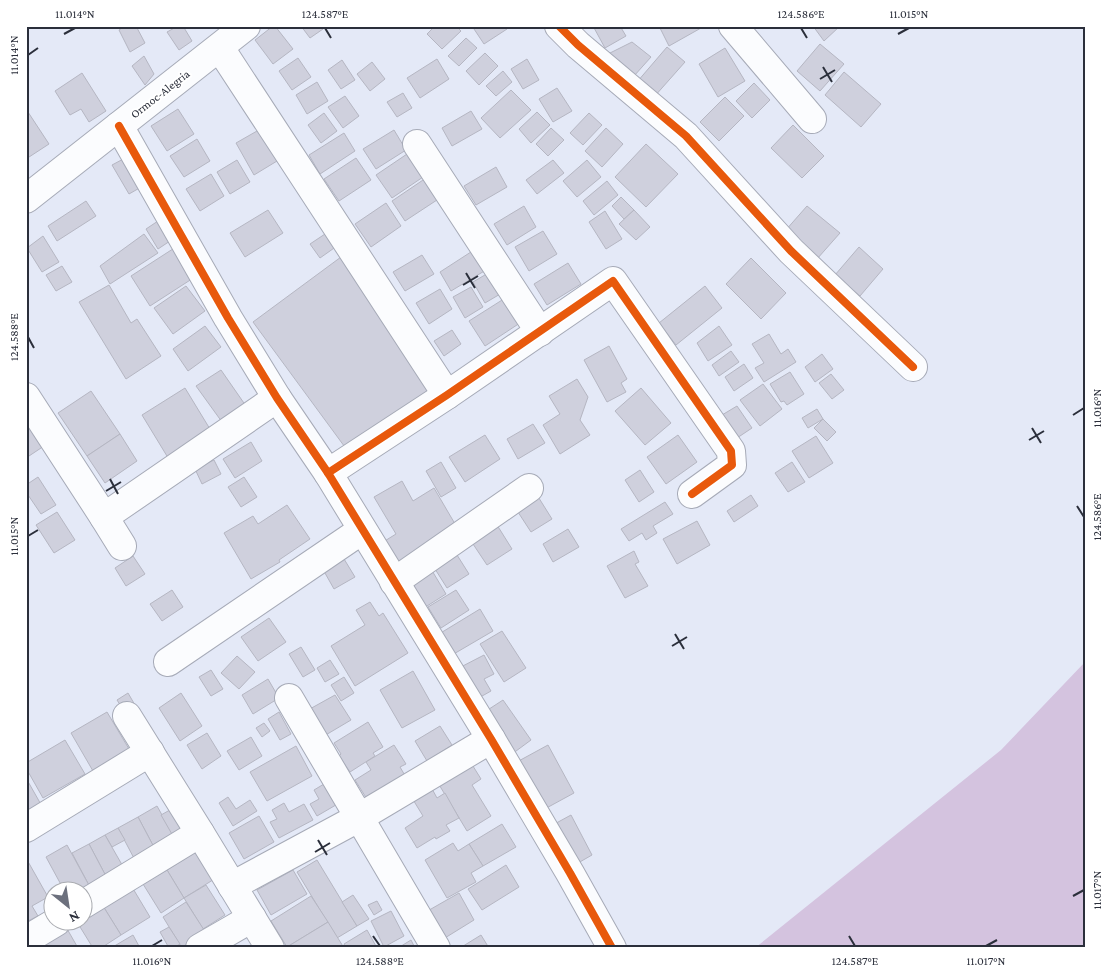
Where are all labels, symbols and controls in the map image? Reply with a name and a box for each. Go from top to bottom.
text: 11.014°N [55,7,95,21]
text: 124.587°E [302,7,349,21]
text: 124.586°E [777,7,825,21]
text: 11.015°N [890,7,929,21]
text: 11.014°N [7,35,21,75]
street label: Ormoc-Alegria [128,66,193,121]
text: 124.588°E [7,313,21,361]
text: 11.016°N [1090,388,1104,427]
text: 124.586°E [1090,493,1104,541]
text: 11.015°N [7,516,21,555]
text: 11.017°N [1090,870,1104,909]
north arrow [42,882,92,932]
text: N [66,908,83,927]
text: 11.016°N [133,954,172,968]
text: 124.588°E [356,954,404,968]
text: 124.587°E [832,954,879,968]
text: 11.017°N [967,954,1006,968]

